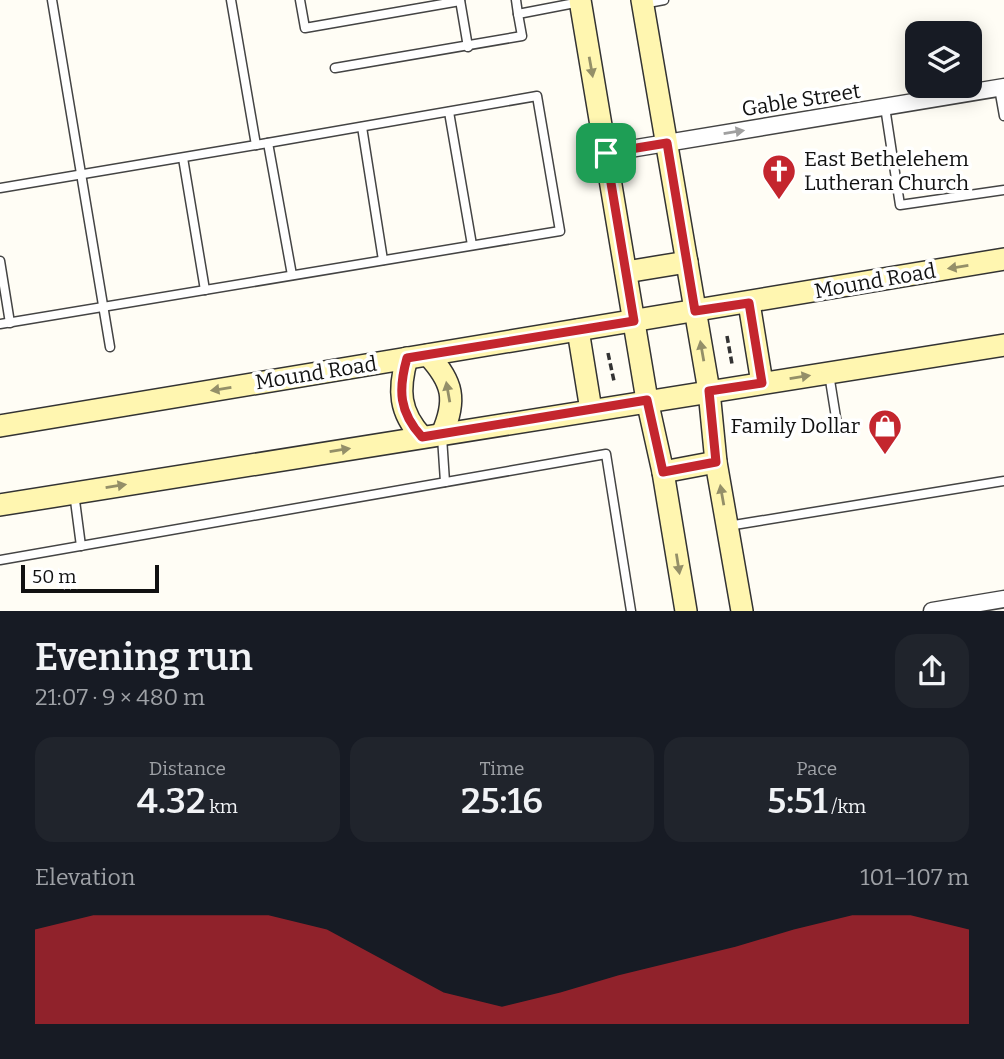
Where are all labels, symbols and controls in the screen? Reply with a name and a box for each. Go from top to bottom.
map controls [905,21,982,98]
button: layers [905,21,982,98]
one-way arrow [586,56,597,78]
street label: Gable Street [740,78,863,122]
pin [576,123,636,183]
one-way arrow [723,126,745,137]
icon: arrive [587,134,625,172]
place label: East Bethelehem Lutheran Church [804,146,969,196]
church icon: East Bethelehem Lutheran Church [760,152,798,201]
street label: Mound Road [812,258,938,304]
one-way arrow [947,261,969,272]
one-way arrow [696,340,707,362]
street label: Mound Road [253,351,379,395]
one-way arrow [790,371,812,382]
one-way arrow [442,381,453,403]
one-way arrow [210,384,232,395]
shop icon: Family Dollar [866,407,904,456]
place label: Family Dollar [730,413,860,439]
one-way arrow [329,444,351,455]
one-way arrow [105,481,127,492]
one-way arrow [716,484,727,506]
one-way arrow [673,553,684,575]
scale bar [21,562,159,594]
text: 50 m [32,565,76,588]
text: Evening run [35,634,253,680]
button: share [895,634,969,708]
text: 21:07 · 9 × 480 m [35,683,205,711]
text: Distance [149,757,226,780]
text: Time [480,757,524,780]
text: Pace [796,757,837,780]
text: 4.32 [137,780,205,822]
text: 25:16 [461,780,543,822]
text: 5:51 [767,780,827,822]
text: km [205,795,238,818]
text: /km [827,795,866,818]
text: Elevation [35,863,135,891]
text: 101–107 m [860,863,969,891]

